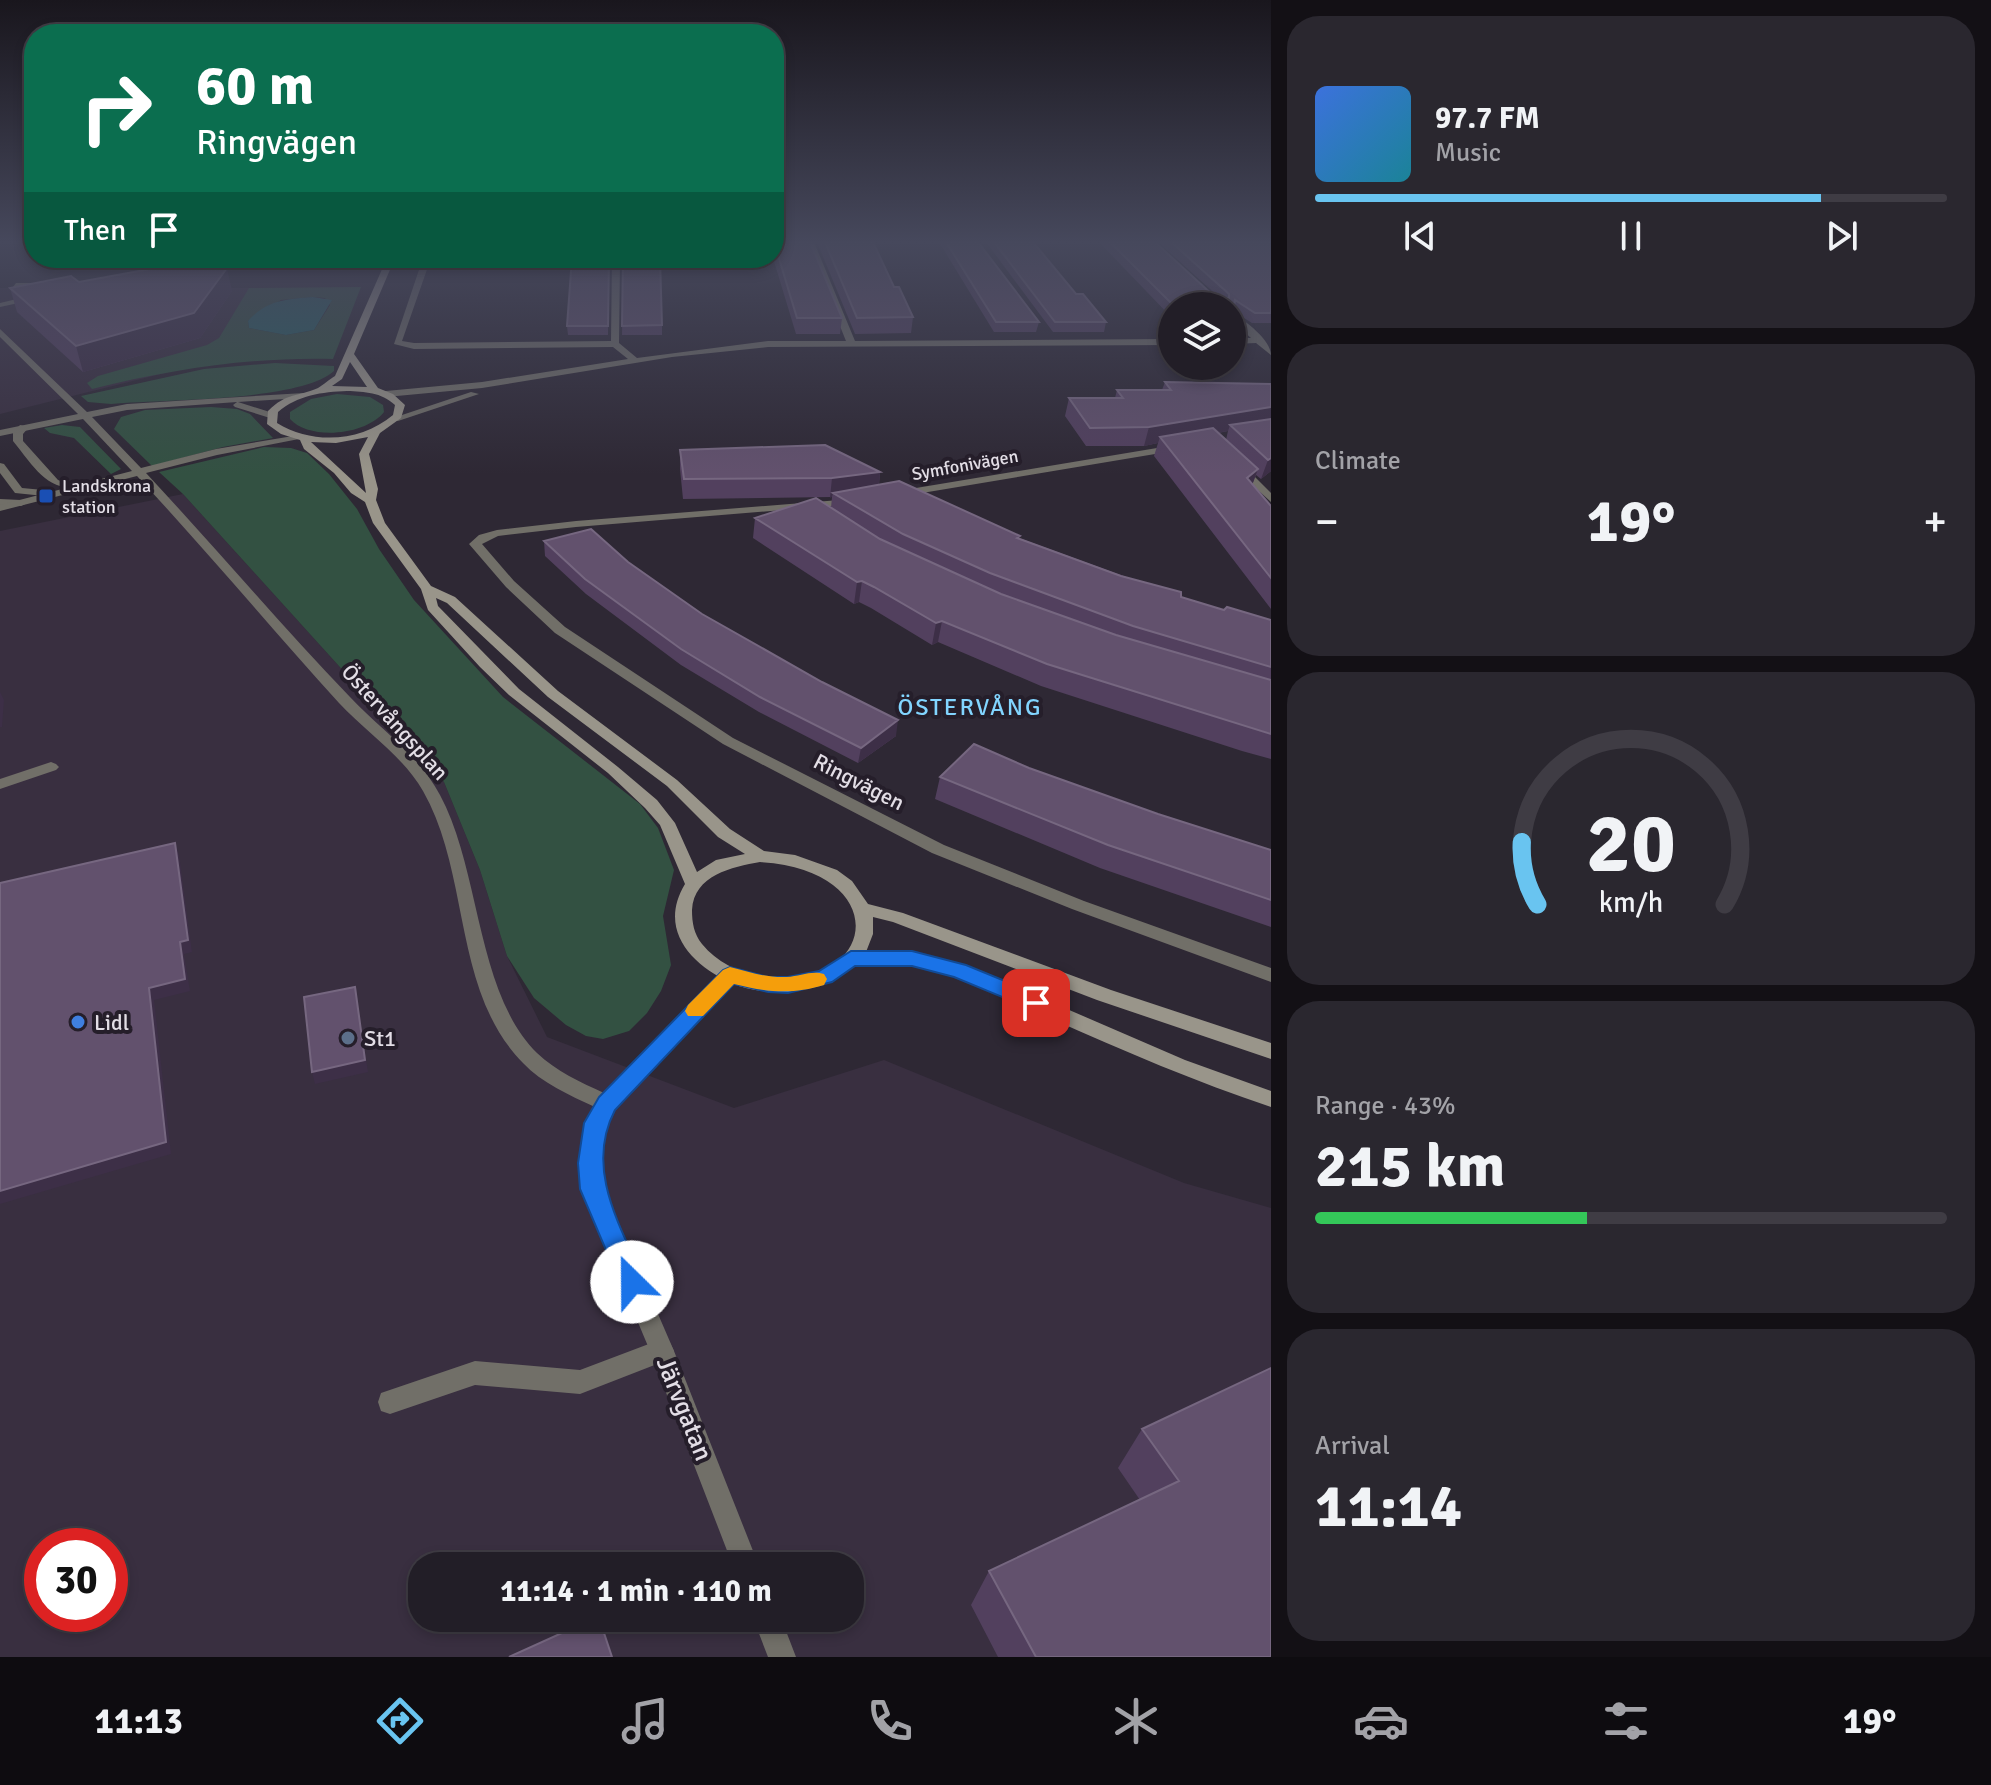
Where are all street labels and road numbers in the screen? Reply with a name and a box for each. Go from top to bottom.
street label: Symfonivägen [910,445,1020,485]
street label: Östervångsplan [336,658,454,786]
street label: Ringvägen [809,748,909,816]
street label: Järvgatan [649,1352,719,1466]

